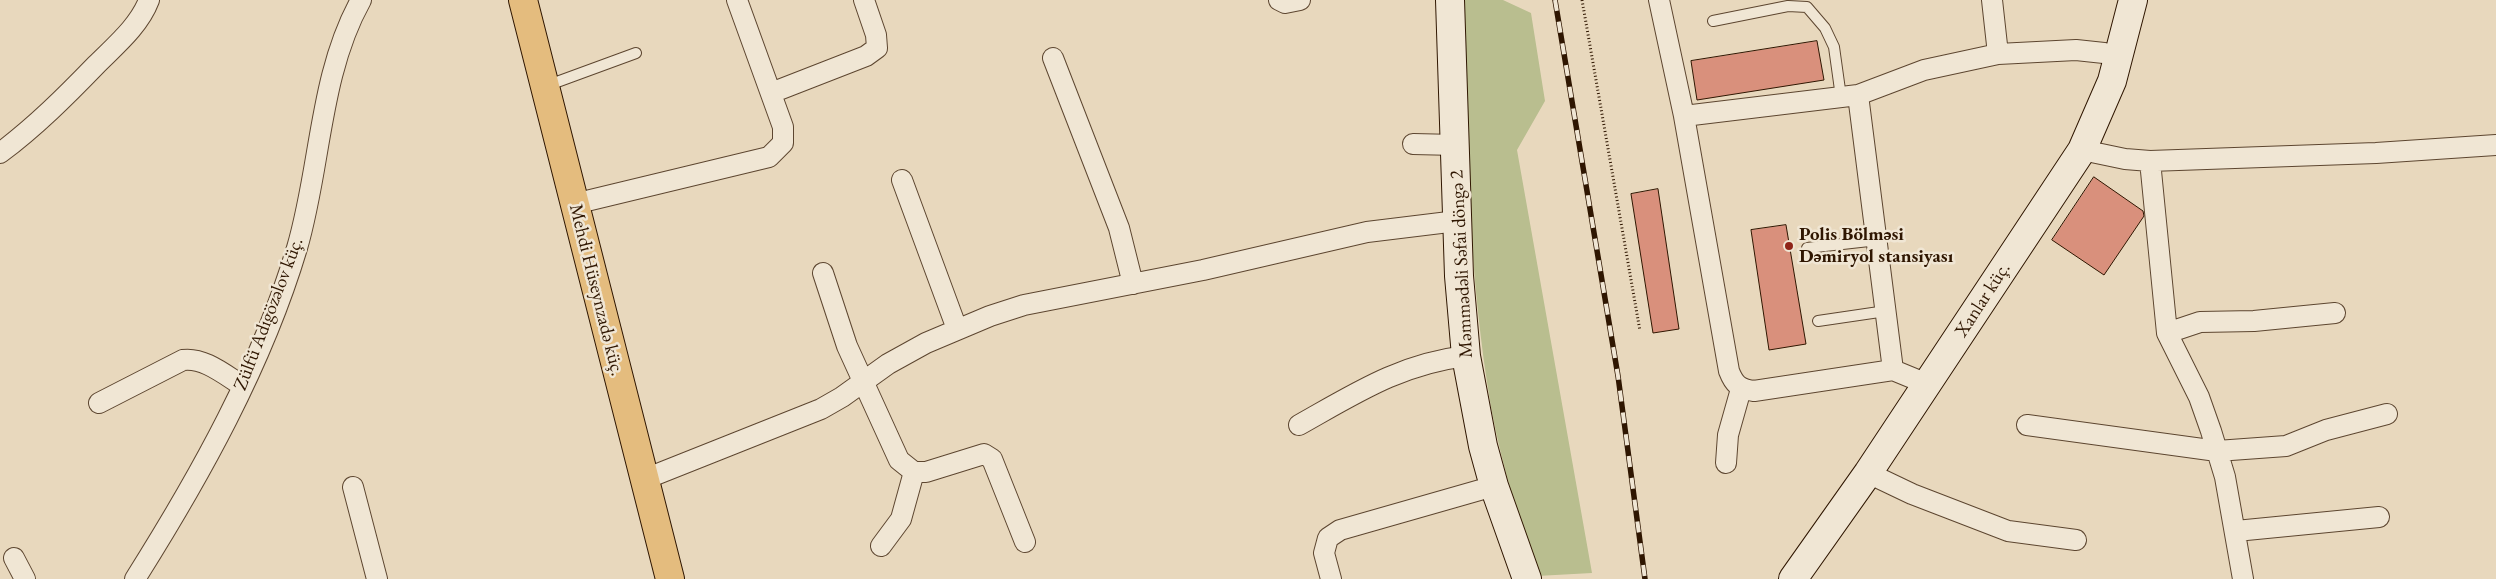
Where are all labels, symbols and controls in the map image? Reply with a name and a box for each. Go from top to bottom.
street label: Məmmədəli Səfai döngə 2 [1446,169,1478,359]
street label: Mehdi Hüseynzadə küç. [564,202,628,378]
place label: Polis Bölməsi Dəmiryol stansiyası [1799,224,1953,268]
street label: Zülfü Adıgözəlov küç. [229,234,309,394]
marker: Polis Bölməsi Dəmiryol stansiyası [1783,240,1795,252]
street label: Xanlar küç. [1950,258,2016,342]

